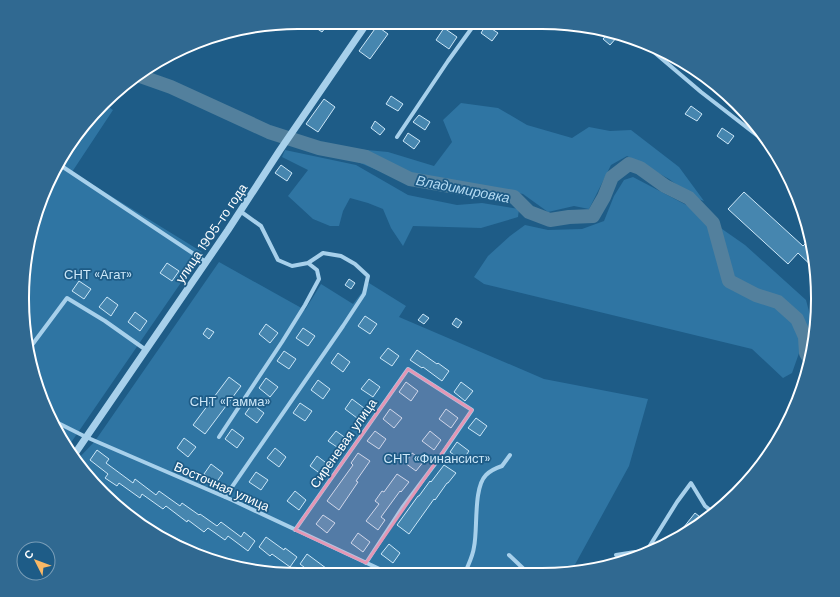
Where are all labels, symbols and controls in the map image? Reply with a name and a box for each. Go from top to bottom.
water label: Владимировка [415,171,512,207]
street label: улица 1905-го года [172,180,251,286]
park label: СНТ «Агат» [64,266,132,283]
park label: СНТ «Гамма» [190,393,270,410]
street label: Сиреневая улица [306,394,381,491]
park label: СНТ «Финансист» [384,450,491,467]
street label: Восточная улица [171,458,273,515]
north arrow [16,541,56,581]
text: С [21,547,36,562]

